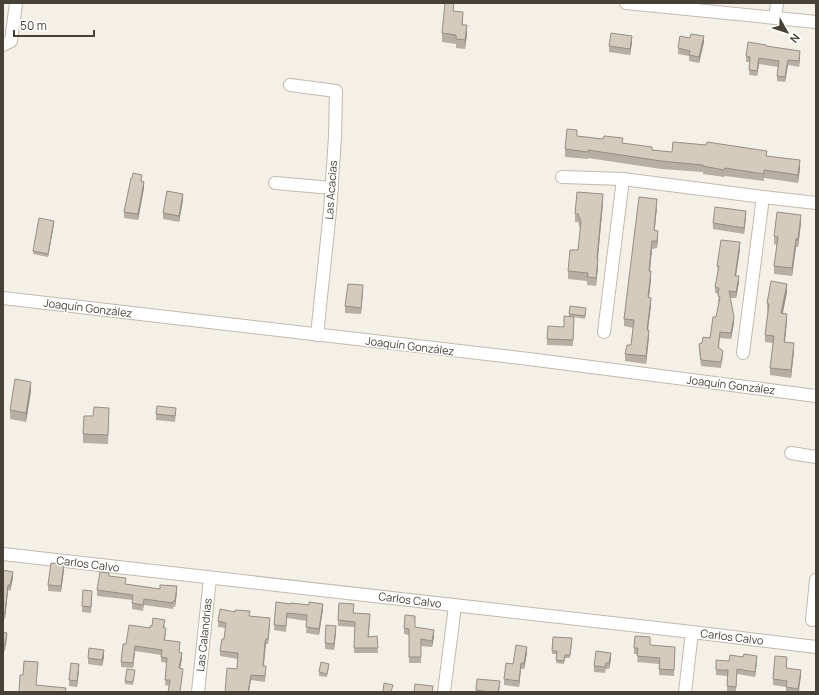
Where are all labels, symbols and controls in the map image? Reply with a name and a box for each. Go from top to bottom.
scale bar [14,12,94,38]
north arrow [767,12,807,52]
text: 50 m [20,17,47,34]
text: N [787,31,803,46]
street label: Las Acacias [321,160,340,220]
street label: Joaquín González [43,295,133,320]
street label: Joaquín González [365,333,455,358]
street label: Joaquín González [686,372,776,397]
street label: Carlos Calvo [56,552,121,575]
street label: Carlos Calvo [378,588,443,611]
street label: Las Calandrias [192,597,215,672]
street label: Carlos Calvo [700,625,765,648]

